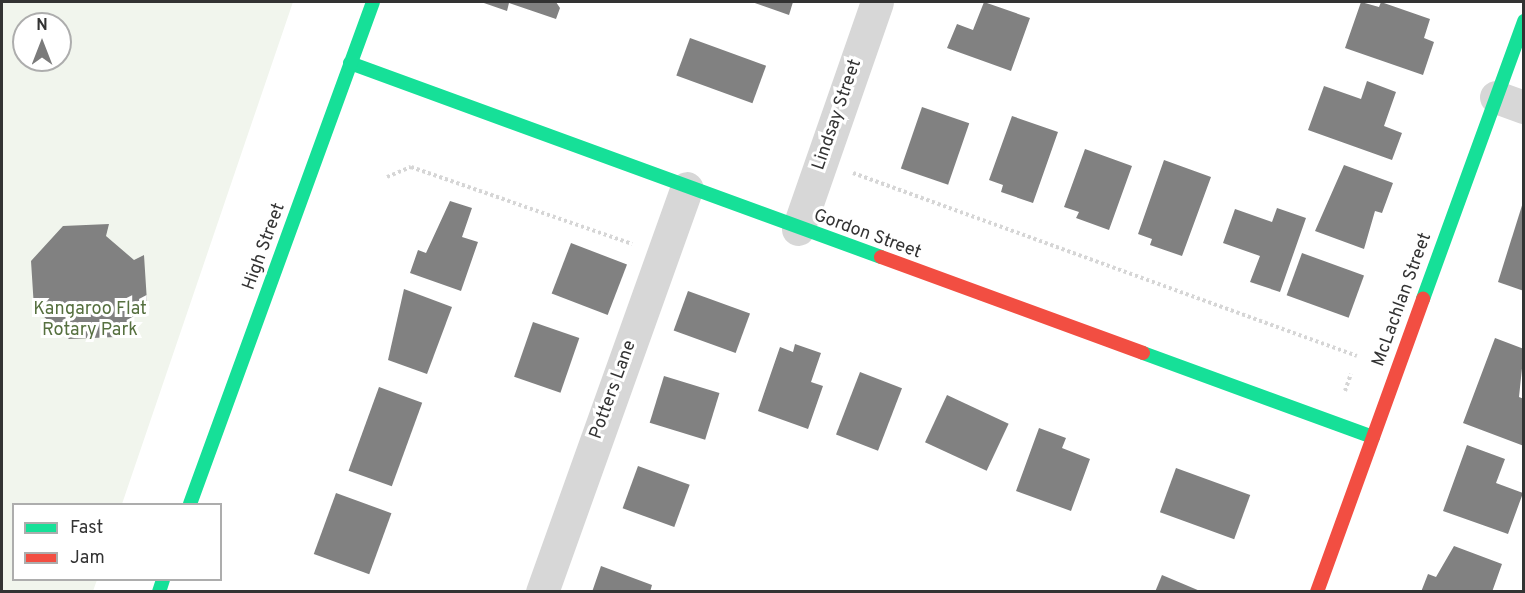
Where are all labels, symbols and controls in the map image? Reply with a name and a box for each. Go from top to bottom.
north arrow [12,12,72,72]
text: N [36,16,48,36]
street label: Lindsay Street [809,57,867,173]
street label: High Street [239,200,291,294]
street label: Gordon Street [810,206,924,264]
street label: McLachlan Street [1369,230,1437,370]
park label: Kangaroo Flat Rotary Park [33,300,147,342]
street label: Potters Lane [586,338,642,442]
legend [12,503,222,581]
text: Fast [70,517,103,540]
text: Jam [70,547,105,570]

